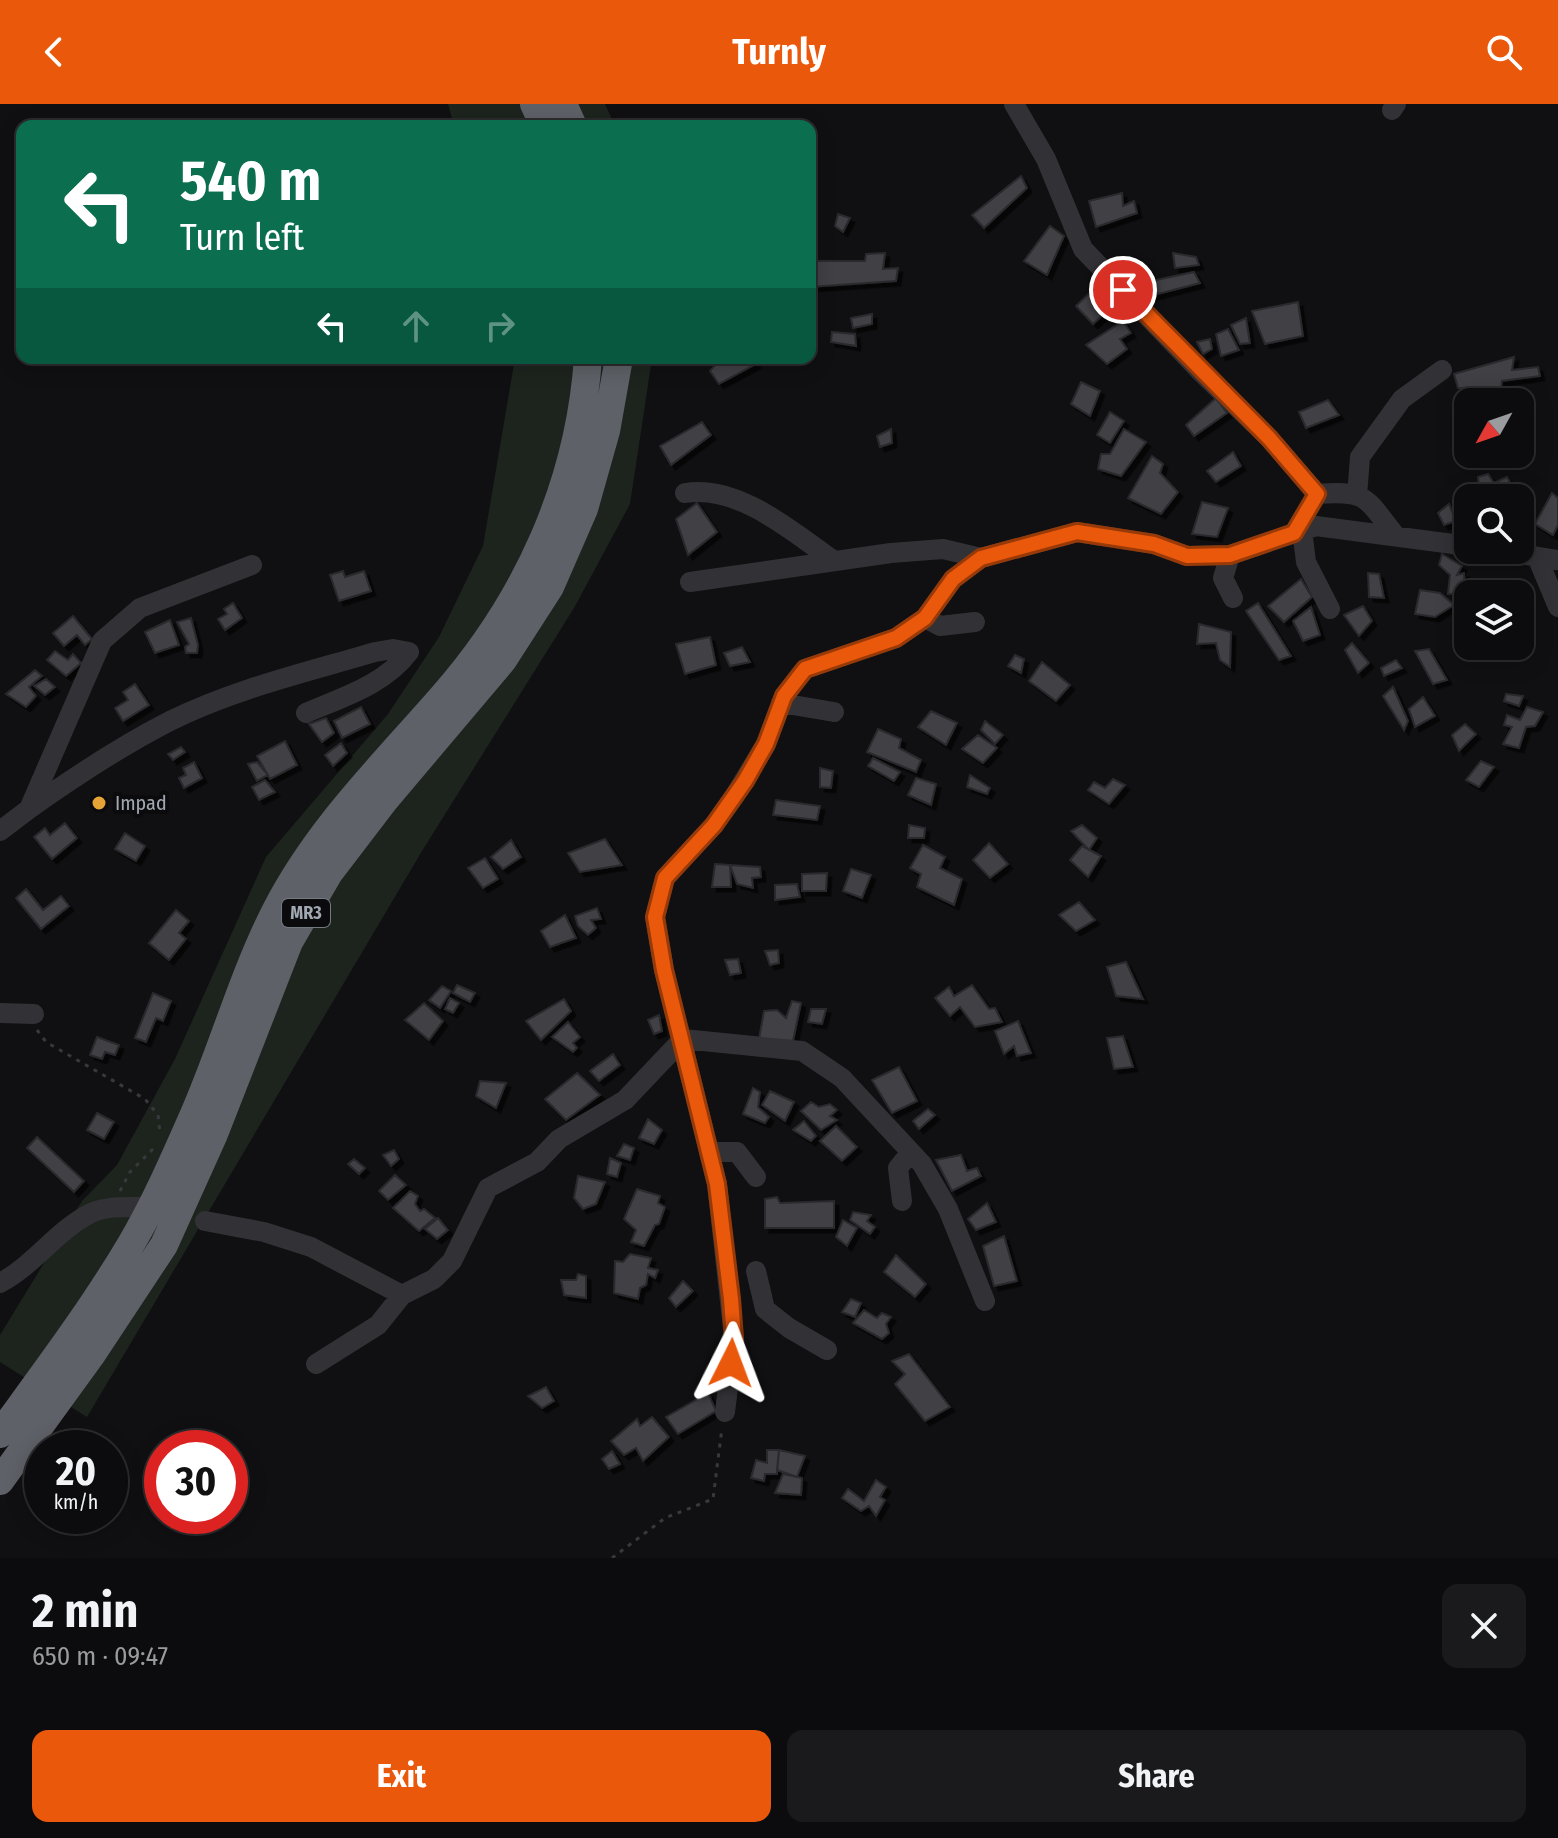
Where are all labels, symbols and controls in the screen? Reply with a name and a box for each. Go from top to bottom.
icon: back [32,30,76,74]
text: Turnly [732,30,826,74]
icon: search [1482,30,1526,74]
text: 540 m [180,148,321,215]
icon: left [48,152,152,256]
text: Turn left [180,216,304,260]
pin [1089,256,1157,324]
icon: arrive [1101,268,1145,312]
icon: left [310,304,354,348]
icon: ahead [394,304,438,348]
icon: right [478,304,522,348]
north arrow [1454,388,1534,468]
map controls [1454,388,1534,660]
button: search [1454,484,1534,564]
button: layers [1454,580,1534,660]
place label: Impad [115,791,167,815]
marker: Impad [90,794,108,812]
road number: MR3 [282,899,330,927]
position arrow [689,1321,773,1405]
speed limit sign: 30 [144,1430,248,1534]
text: 20 [56,1448,96,1496]
text: km/h [54,1490,98,1514]
text: 2 min [32,1582,138,1640]
button: close [1442,1584,1526,1668]
text: 650 m · 09:47 [32,1641,168,1672]
button: Exit [32,1730,771,1822]
button: Share [787,1730,1526,1822]

